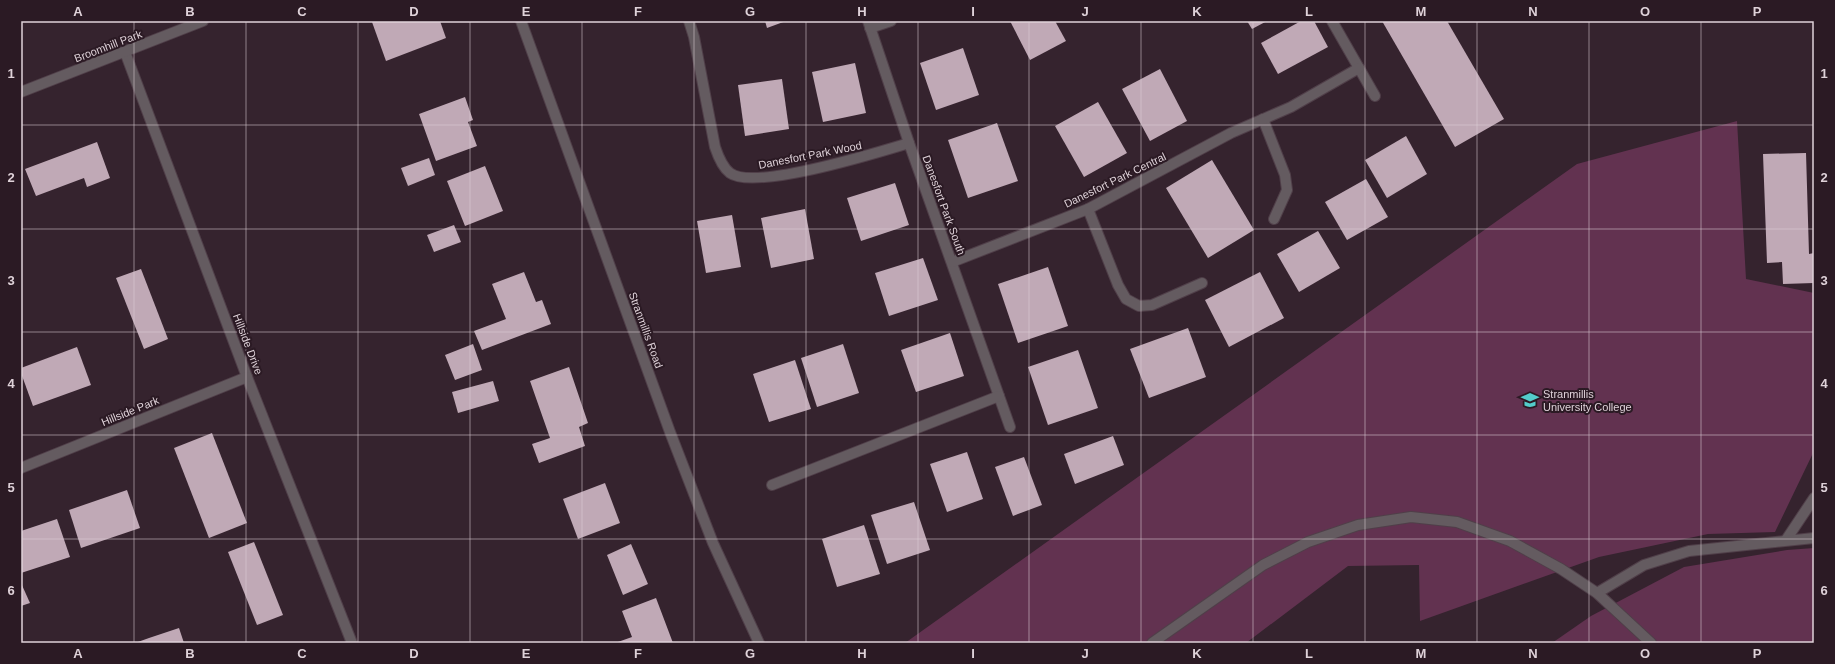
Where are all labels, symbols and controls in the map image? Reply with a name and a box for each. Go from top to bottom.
text: A [73,4,83,19]
text: B [185,4,195,19]
text: C [297,4,307,19]
text: D [409,4,419,19]
text: E [522,4,531,19]
text: F [634,4,642,19]
text: G [745,4,755,19]
text: H [857,4,867,19]
text: I [971,4,975,19]
text: J [1081,4,1089,19]
text: K [1192,4,1202,19]
text: L [1305,4,1313,19]
text: M [1416,4,1426,19]
text: N [1528,4,1538,19]
text: O [1640,4,1650,19]
text: P [1753,4,1762,19]
street label: Broomhill Park [72,27,144,64]
text: 1 [7,66,15,81]
text: 1 [1820,66,1828,81]
street label: Danesfort Park Wood [757,139,863,171]
street label: Danesfort Park Central [1062,150,1168,210]
street label: Danesfort Park South [920,154,968,256]
text: 2 [7,170,15,185]
text: 2 [1820,170,1828,185]
text: 3 [7,273,15,288]
text: 3 [1820,273,1828,288]
street label: Stranmillis Road [627,290,665,370]
street label: Hillside Drive [231,312,265,376]
text: 4 [7,376,15,391]
text: 4 [1820,376,1828,391]
place label: Stranmillis University College [1543,388,1632,413]
school or university icon: Stranmillis University College [1520,390,1540,410]
street label: Hillside Park [99,394,161,428]
text: 5 [7,480,15,495]
text: 5 [1820,480,1828,495]
text: 6 [7,583,15,598]
text: 6 [1820,583,1828,598]
text: A [73,646,83,661]
text: B [185,646,195,661]
text: C [297,646,307,661]
text: D [409,646,419,661]
text: E [522,646,531,661]
text: F [634,646,642,661]
text: G [745,646,755,661]
text: H [857,646,867,661]
text: I [971,646,975,661]
text: J [1081,646,1089,661]
text: K [1192,646,1202,661]
text: L [1305,646,1313,661]
text: M [1416,646,1426,661]
text: N [1528,646,1538,661]
text: O [1640,646,1650,661]
text: P [1753,646,1762,661]

